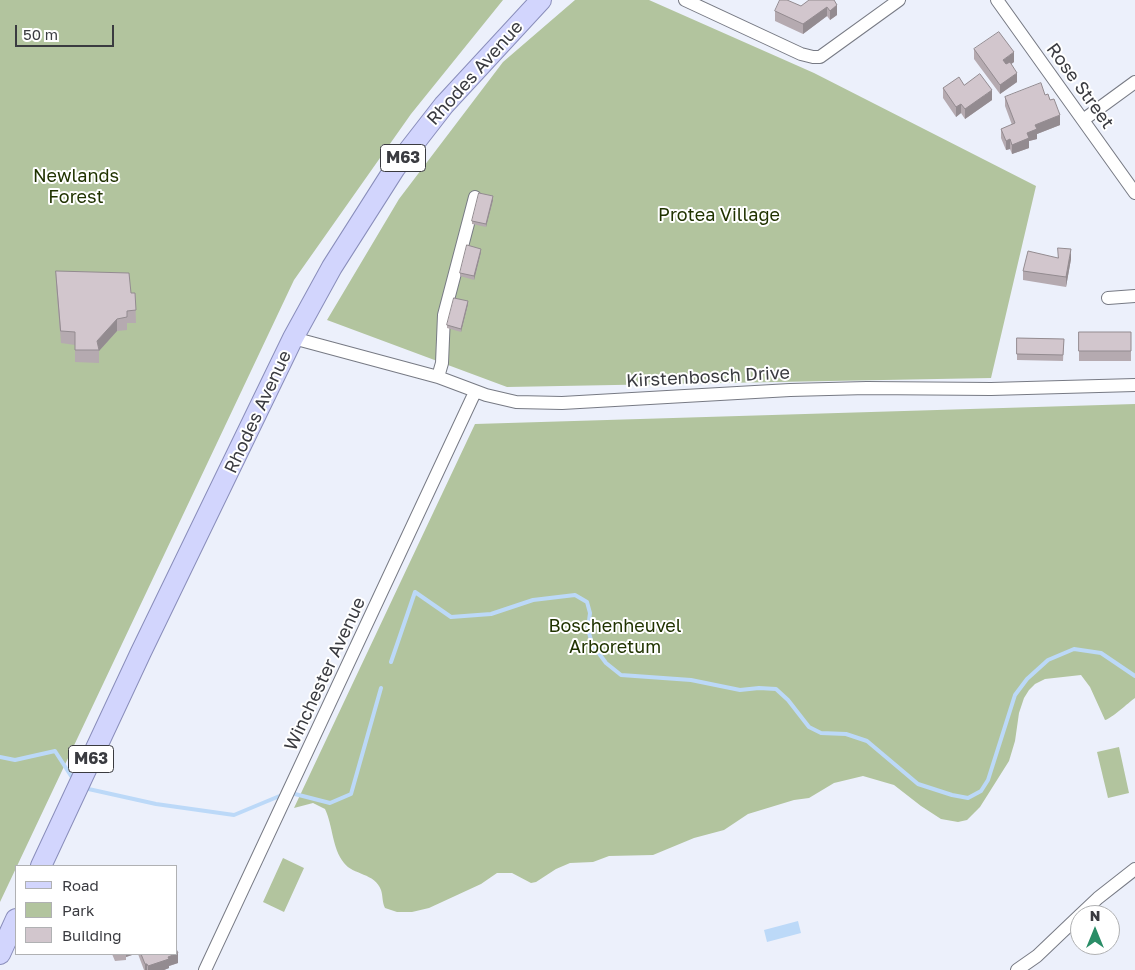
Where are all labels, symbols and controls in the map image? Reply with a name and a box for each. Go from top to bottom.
scale bar [18,15,116,47]
street label: Rhodes Avenue [422,16,528,130]
text: 50 m [23,25,58,43]
street label: Rose Street [1042,39,1118,133]
road number: M63 [380,144,426,172]
park label: Newlands Forest [33,165,119,208]
park label: Protea Village [658,204,780,226]
street label: Rhodes Avenue [220,347,296,477]
street label: Kirstenbosch Drive [626,362,790,392]
street label: Winchester Avenue [280,594,370,754]
park label: Boschenheuvel Arboretum [548,615,682,658]
road number: M63 [68,746,114,772]
legend [15,865,178,955]
text: Road [62,876,99,894]
text: Park [62,901,94,919]
north arrow [1070,905,1120,955]
text: N [1090,907,1100,924]
text: Building [62,926,122,944]

